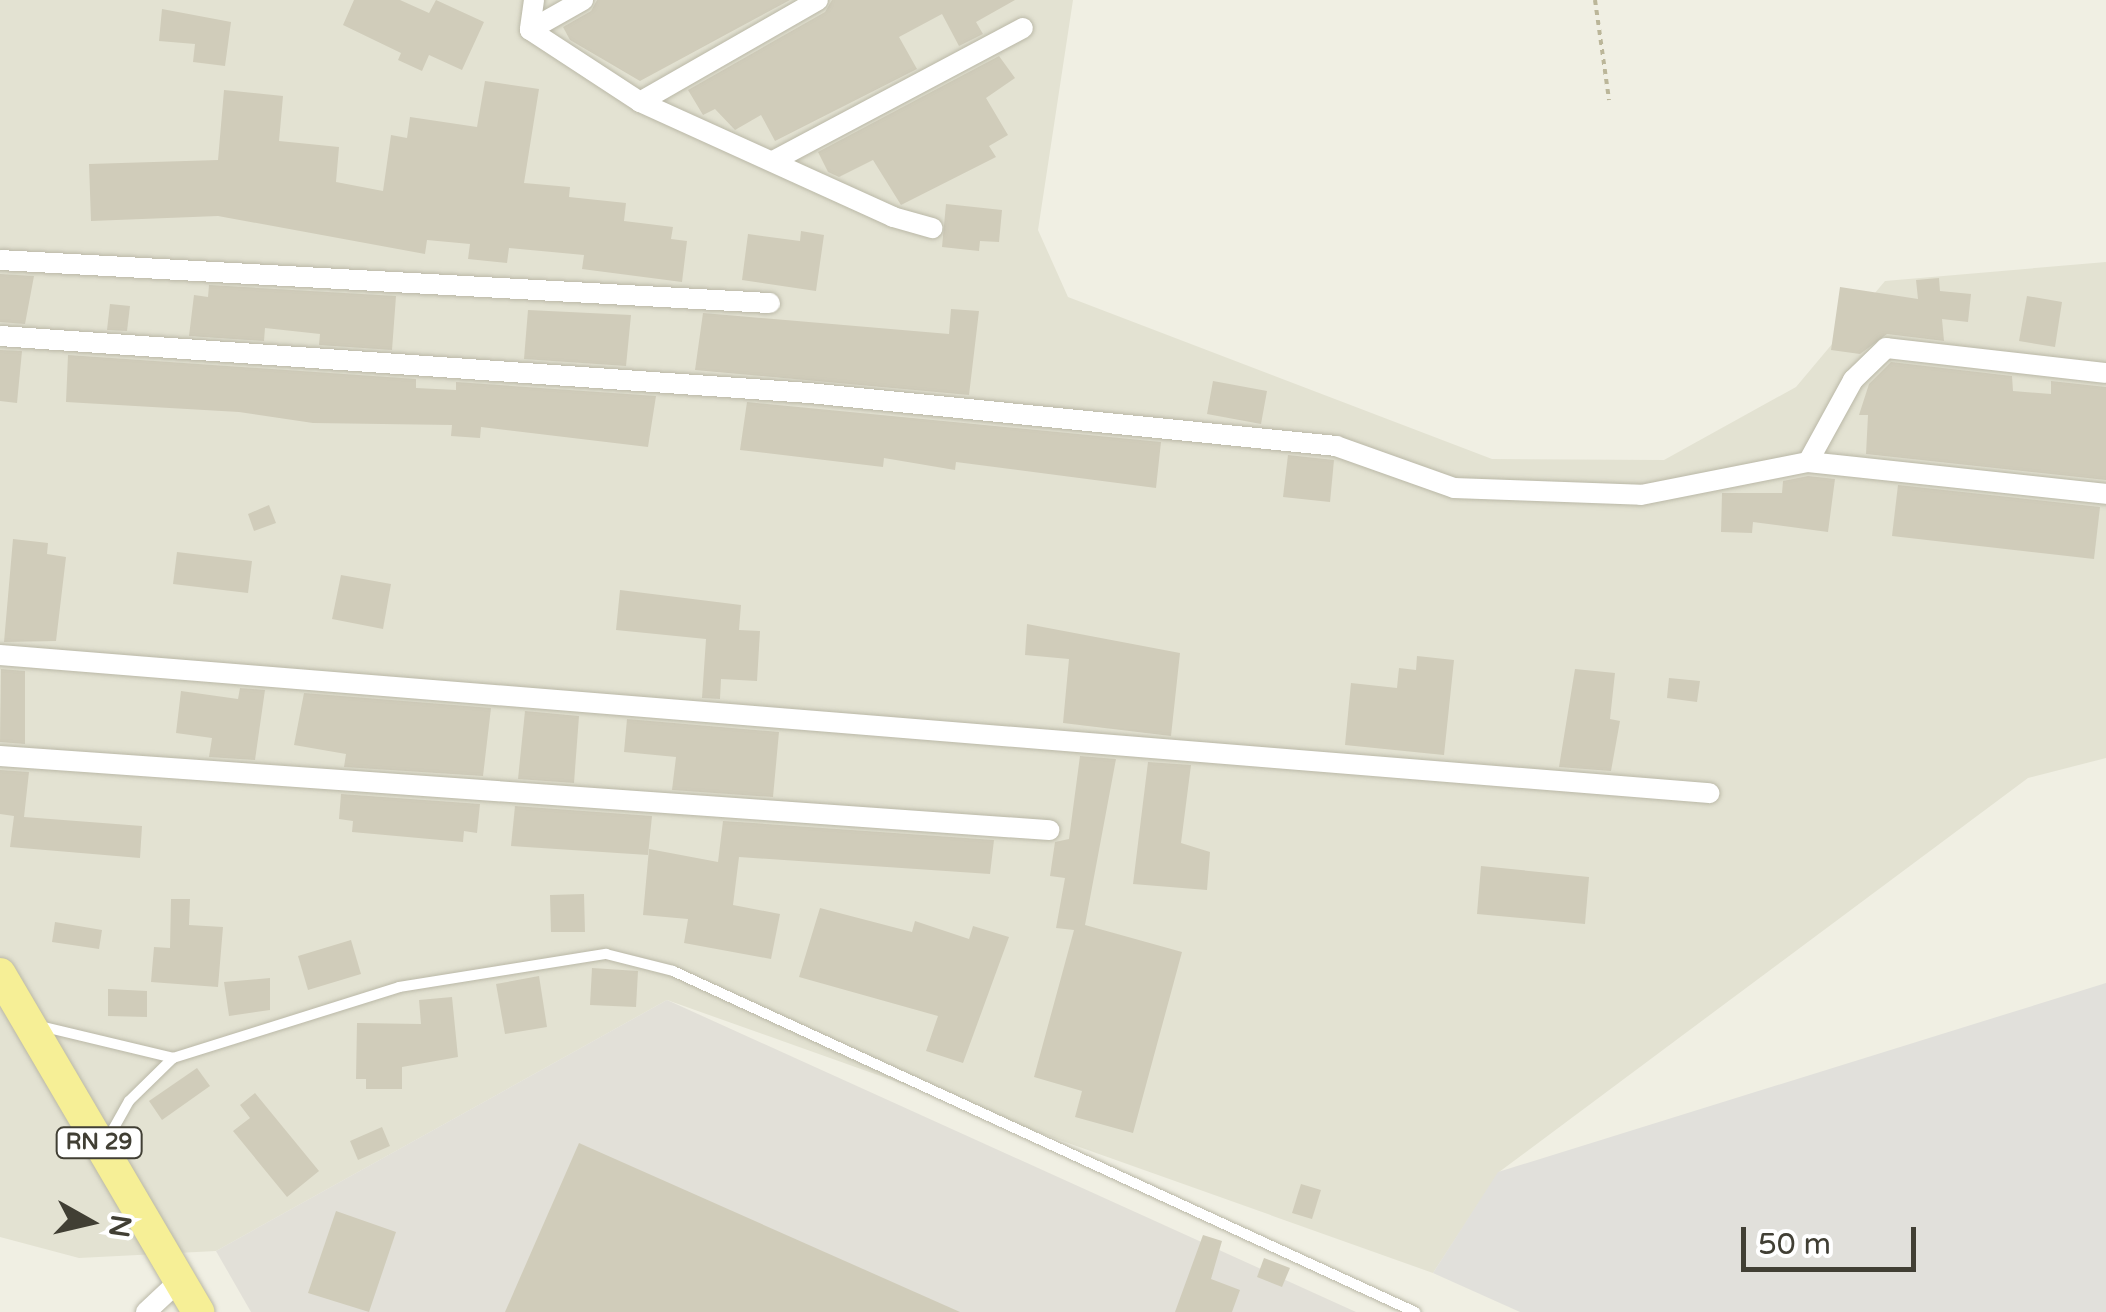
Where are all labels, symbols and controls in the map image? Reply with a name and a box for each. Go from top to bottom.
road number: RN 29 [54,1126,144,1160]
north arrow [40,1172,140,1272]
scale bar [1746,1207,1921,1269]
text: N [101,1213,138,1240]
text: 50 m [1758,1226,1831,1263]

